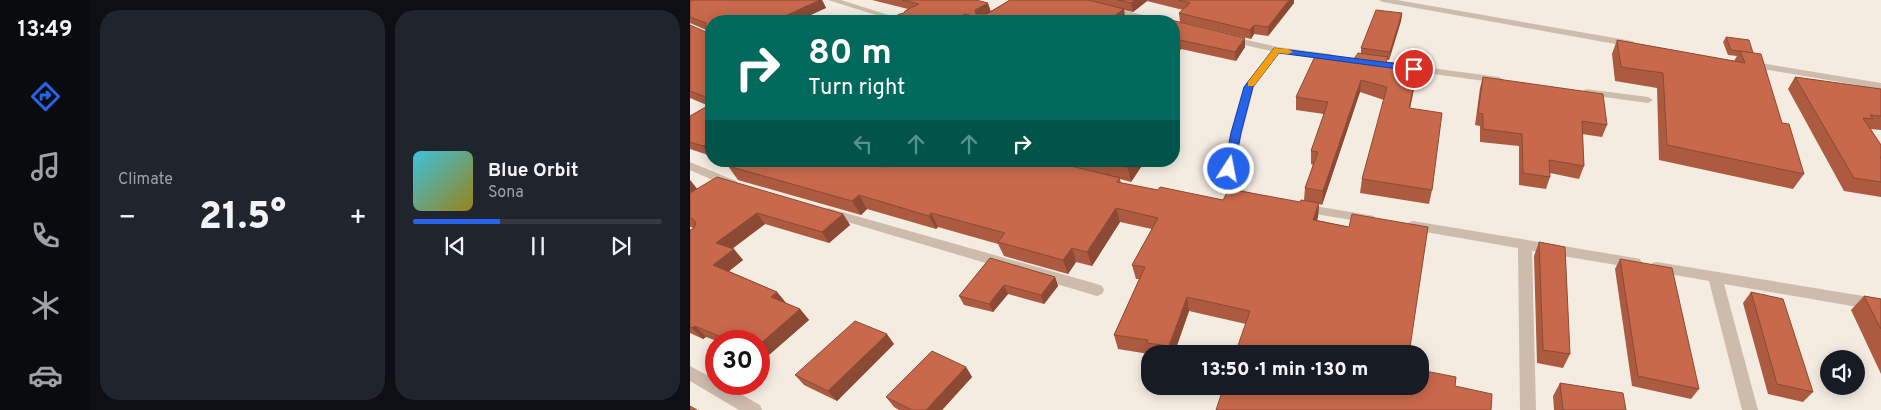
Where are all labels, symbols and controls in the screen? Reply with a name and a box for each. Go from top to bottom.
text: 13:49 [17,17,73,44]
text: 80 m [808,32,892,76]
icon: right [725,35,790,100]
pin [1393,48,1435,90]
icon: arrive [1400,55,1428,83]
text: Turn right [808,75,905,102]
icon: directions [28,79,63,114]
icon: left [849,130,877,158]
icon: ahead [902,130,930,158]
icon: ahead [955,130,983,158]
icon: right [1008,130,1036,158]
position arrow [1202,142,1254,194]
icon: music [28,149,63,184]
text: Blue Orbit [488,159,578,183]
text: Climate [118,170,173,190]
text: Sona [488,183,524,203]
text: 21.5° [199,194,286,243]
text: − [118,201,136,237]
text: + [349,201,367,237]
icon: phone [28,218,63,253]
icon: previous [441,232,469,260]
icon: pause [524,232,552,260]
icon: next [607,232,635,260]
icon: climate [28,288,63,323]
speed limit sign: 30 [705,330,770,395]
map controls [1820,350,1865,395]
button: sound [1820,350,1865,395]
icon: car [28,358,63,393]
text: 13:50 · 1 min · 130 m [1202,358,1368,382]

